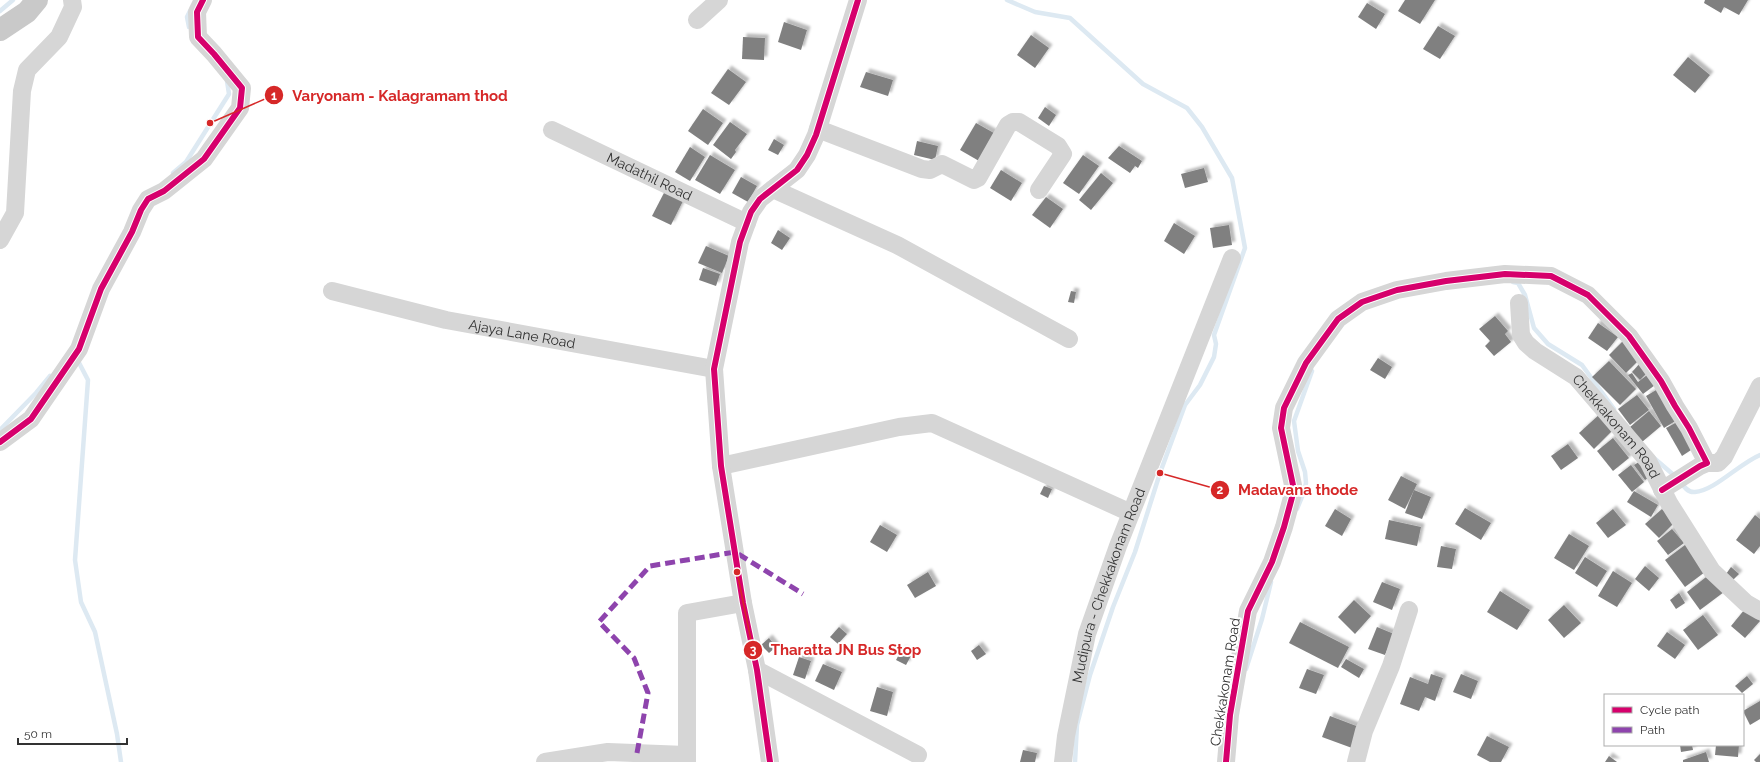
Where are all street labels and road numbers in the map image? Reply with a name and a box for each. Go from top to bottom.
street label: Madathil Road [604,149,695,204]
street label: Ajaya Lane Road [468,316,577,352]
street label: Chekkakonam Road [1569,371,1663,481]
street label: Mudipura - Chekkakonam Road [1069,486,1148,684]
street label: Chekkakonam Road [1207,617,1243,747]

